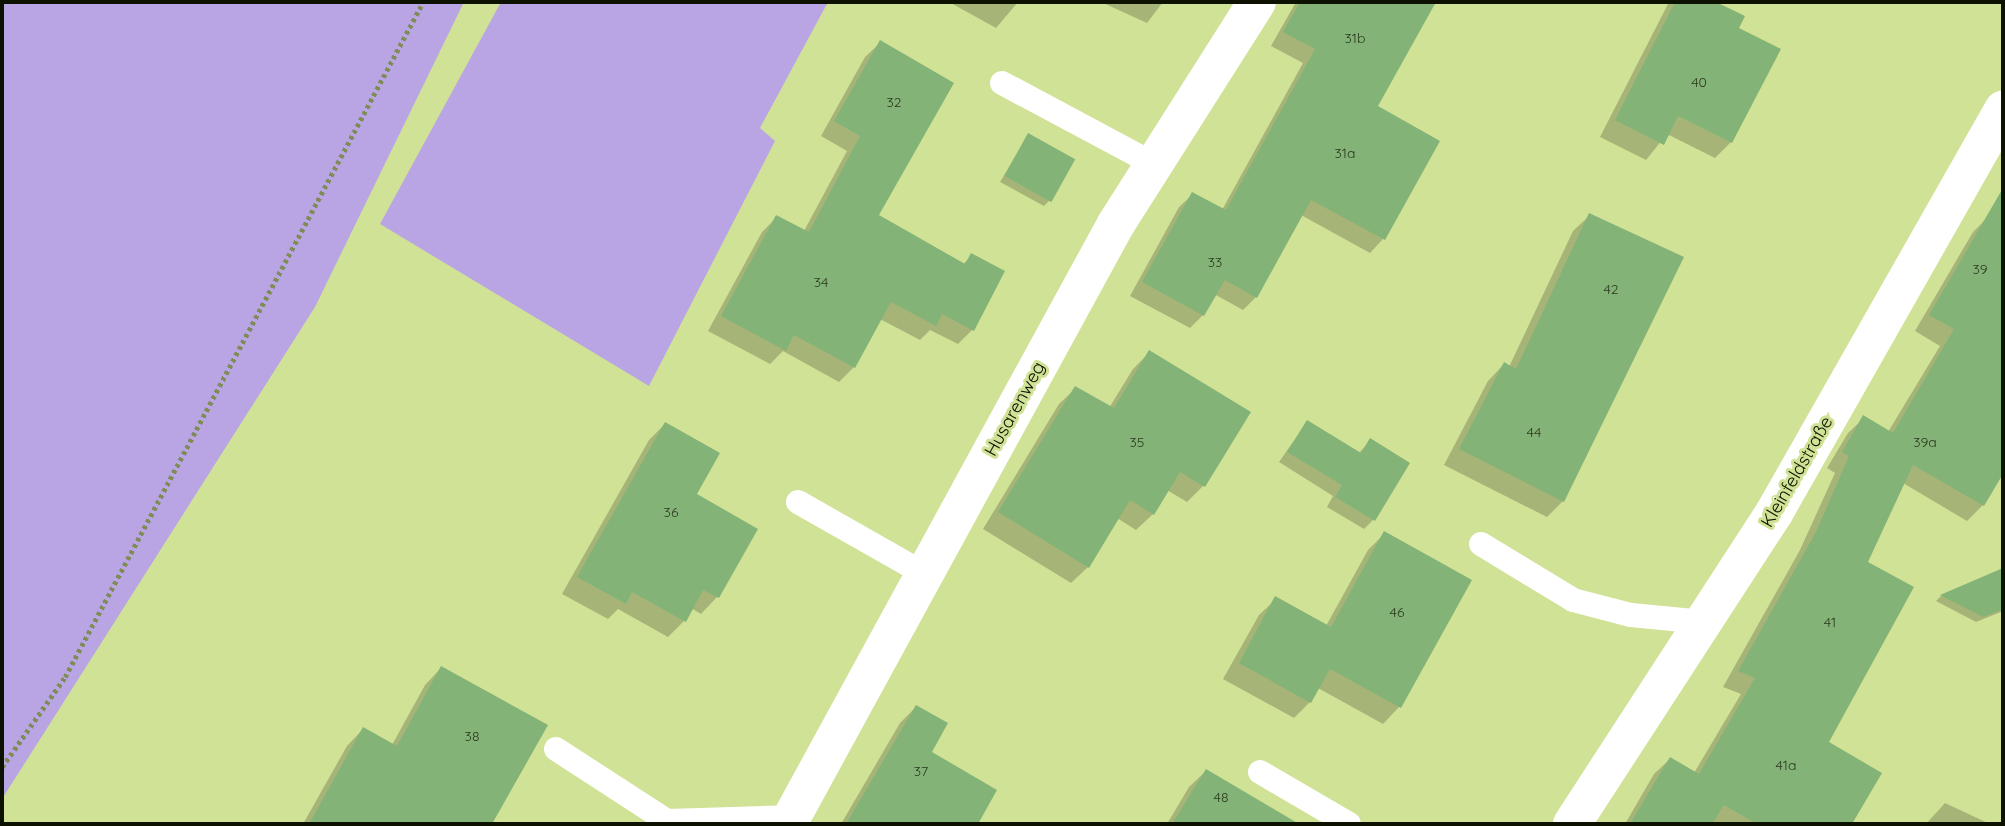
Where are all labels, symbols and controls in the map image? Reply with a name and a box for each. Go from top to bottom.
house number: 31b [1345,30,1365,46]
house number: 40 [1691,74,1707,90]
house number: 32 [886,94,902,110]
house number: 31a [1335,145,1355,161]
house number: 33 [1208,254,1222,270]
house number: 39 [1972,261,1988,277]
house number: 34 [814,274,828,290]
house number: 42 [1603,281,1619,297]
street label: Husarenweg [980,358,1050,460]
street label: Kleinfeldstraße [1756,413,1838,531]
house number: 44 [1527,424,1541,440]
house number: 35 [1130,434,1144,450]
house number: 39a [1913,434,1937,450]
house number: 36 [664,504,678,520]
house number: 46 [1390,604,1404,620]
house number: 41 [1824,614,1836,630]
house number: 38 [465,728,479,744]
house number: 41a [1776,757,1796,773]
house number: 37 [914,763,928,779]
house number: 48 [1214,789,1228,805]

